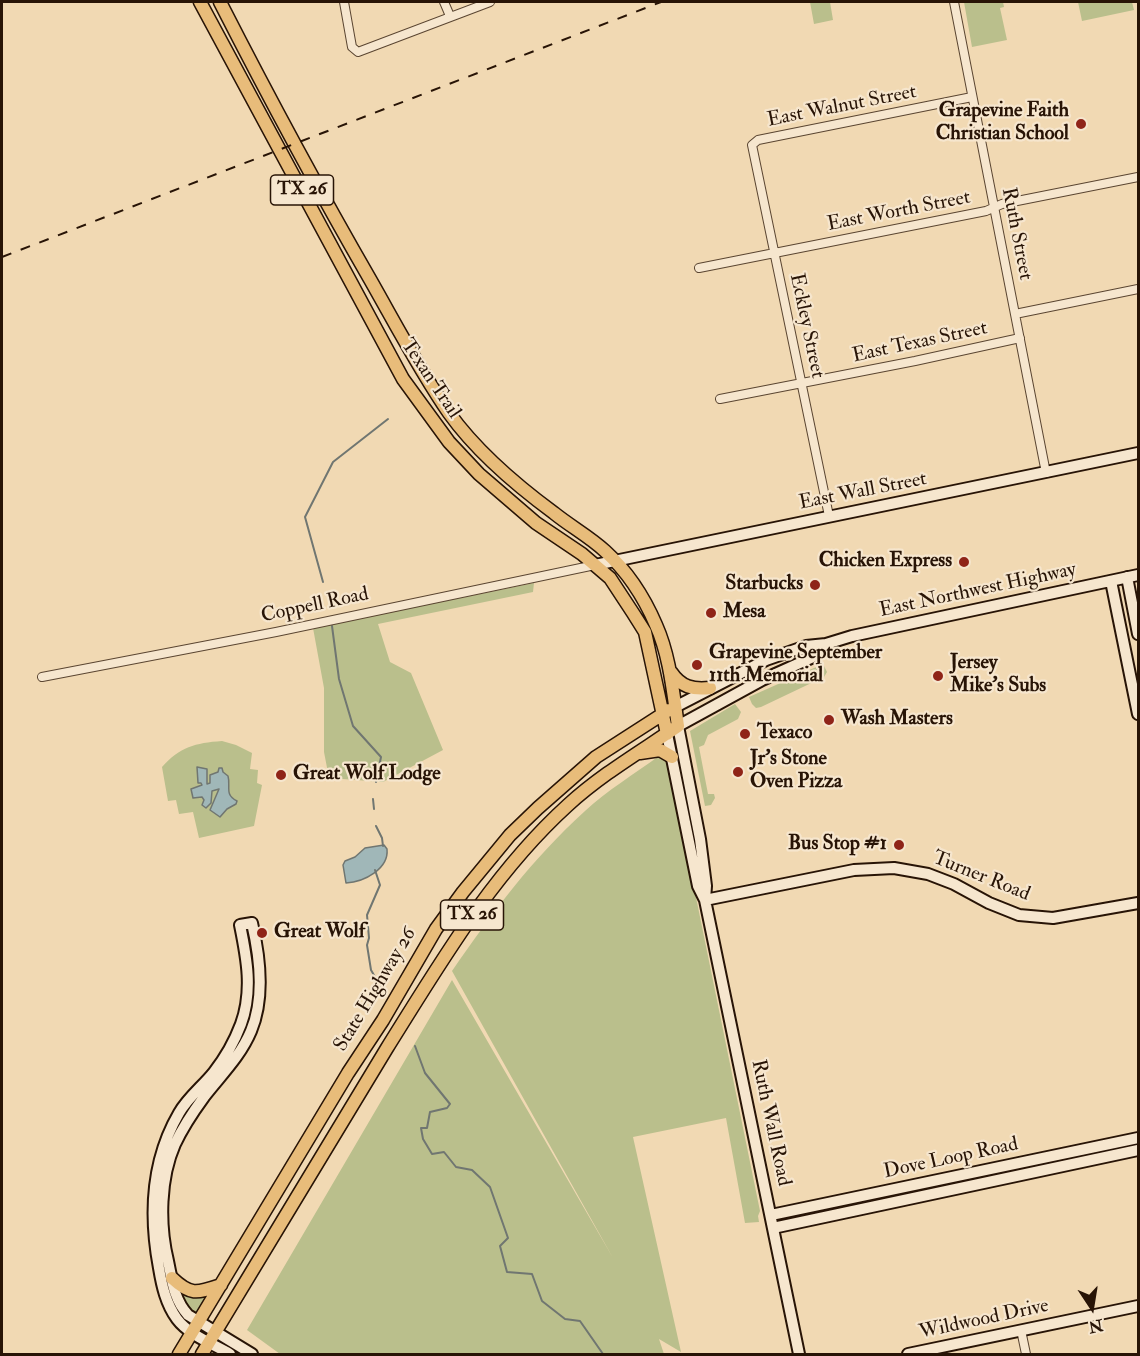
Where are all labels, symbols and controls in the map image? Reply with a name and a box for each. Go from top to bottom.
street label: East Walnut Street [765,81,919,133]
place label: Grapevine Faith Christian School [936,100,1069,147]
marker: Grapevine Faith Christian School [1074,117,1088,131]
road number: TX 26 [270,175,334,205]
street label: East Worth Street [825,186,973,238]
street label: Ruth Street [995,186,1037,282]
street label: Eckley Street [783,271,829,381]
street label: East Texas Street [850,317,990,369]
street label: Texan Trail [395,335,465,423]
street label: East Wall Street [797,468,929,516]
place label: Chicken Express [819,550,952,574]
marker: Chicken Express [957,555,971,569]
street label: East Northwest Highway [877,558,1079,624]
place label: Starbucks [725,573,803,597]
marker: Starbucks [808,578,822,592]
street label: Coppell Road [259,583,371,629]
place label: Mesa [723,601,765,625]
marker: Mesa [704,606,718,620]
place label: Grapevine September 11th Memorial [709,642,882,689]
place label: Jersey Mike's Subs [950,652,1046,699]
marker: Grapevine September 11th Memorial [690,658,704,672]
marker: Jersey Mike's Subs [931,669,945,683]
place label: Wash Masters [841,708,953,732]
marker: Wash Masters [822,713,836,727]
place label: Texaco [757,722,812,746]
marker: Texaco [738,727,752,741]
place label: Jr's Stone Oven Pizza [750,748,842,795]
place label: Great Wolf Lodge [293,763,441,787]
marker: Jr's Stone Oven Pizza [731,765,745,779]
marker: Great Wolf Lodge [274,768,288,782]
place label: Bus Stop #1 [788,833,887,857]
marker: Bus Stop #1 [892,838,906,852]
street label: Turner Road [929,847,1033,907]
road number: TX 26 [440,900,504,930]
place label: Great Wolf [274,921,365,945]
street label: State Highway 26 [330,924,422,1056]
marker: Great Wolf [255,926,269,940]
street label: Ruth Wall Road [745,1058,795,1188]
street label: Dove Loop Road [882,1133,1020,1185]
north arrow [1062,1278,1122,1338]
street label: Wildwood Drive [917,1295,1051,1345]
text: N [1087,1314,1105,1337]

